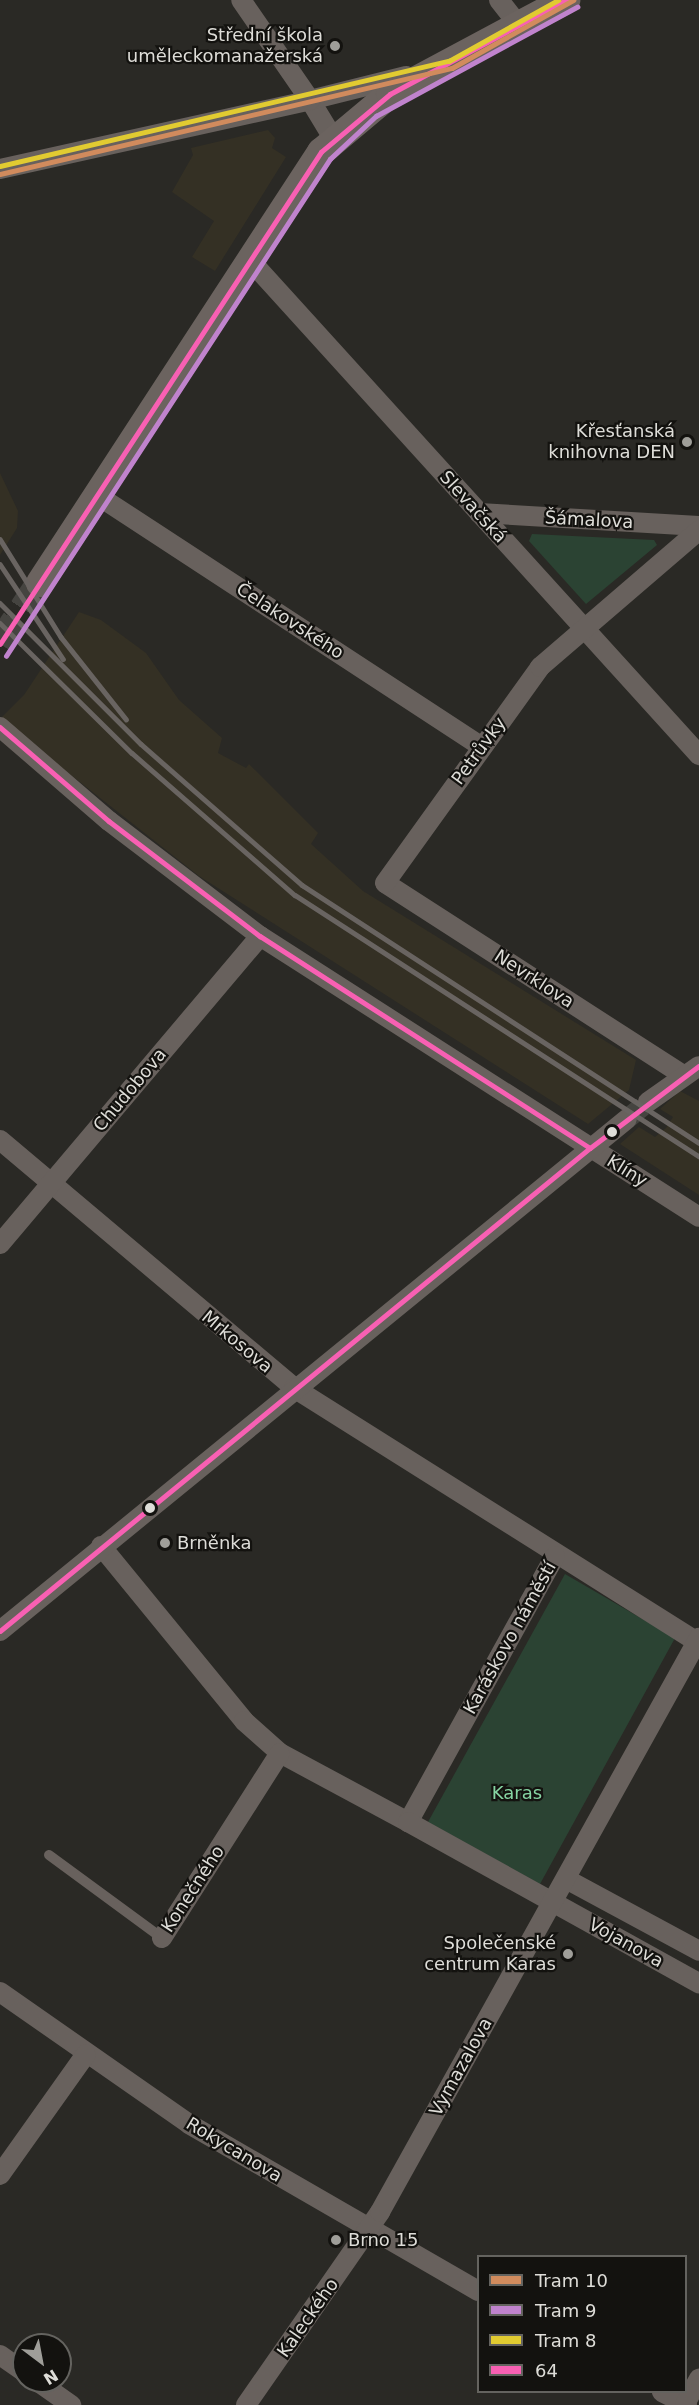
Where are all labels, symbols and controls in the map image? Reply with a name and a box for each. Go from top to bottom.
place label: Střední škola uměleckomanažerská [127,25,323,68]
marker: Střední škola uměleckomanažerská [328,39,342,53]
place label: Křesťanská knihovna DEN [548,421,675,464]
marker: Křesťanská knihovna DEN [680,435,694,449]
street label: Slevačská [435,466,511,548]
street label: Šámalova [544,507,634,533]
street label: Čelakovského [232,578,348,664]
street label: Petrůvky [447,713,511,789]
street label: Nevrklova [490,945,578,1013]
street label: Chudobova [89,1044,171,1136]
unlabelled marker [606,1126,618,1138]
street label: Klíny [603,1150,651,1192]
street label: Mrkosova [197,1306,277,1378]
unlabelled marker [144,1502,156,1514]
place label: Brněnka [177,1532,251,1554]
marker: Brněnka [158,1536,172,1550]
street label: Karáskovo náměstí [459,1558,561,1718]
park label: Karas [492,1782,542,1804]
street label: Konečného [157,1842,229,1936]
street label: Vojanova [585,1914,667,1972]
place label: Společenské centrum Karas [424,1933,556,1976]
marker: Společenské centrum Karas [561,1947,575,1961]
street label: Vymazalova [425,2014,497,2120]
street label: Rokycanova [182,2113,286,2187]
place label: Brno 15 [348,2229,418,2251]
marker: Brno 15 [329,2233,343,2247]
legend [477,2255,687,2393]
text: Tram 10 [535,2270,608,2291]
street label: Kaleckého [273,2274,343,2362]
text: Tram 9 [535,2300,597,2321]
text: Tram 8 [535,2330,597,2351]
north arrow [12,2333,72,2393]
text: 64 [535,2360,558,2381]
text: N [40,2365,61,2389]

